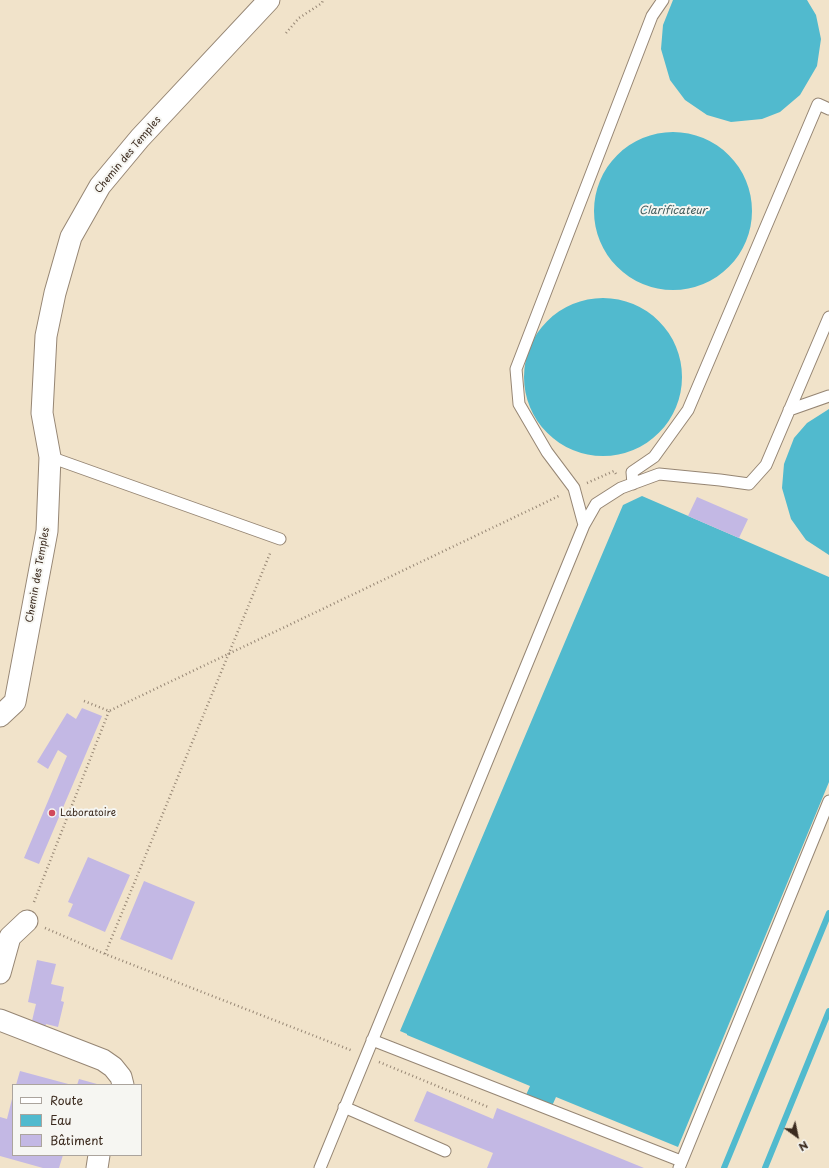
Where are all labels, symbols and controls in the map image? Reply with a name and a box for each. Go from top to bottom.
street label: Chemin des Temples [92,114,164,196]
water label: Clarificateur [639,204,707,218]
street label: Chemin des Temples [24,527,52,623]
place label: Laboratoire [60,807,116,819]
marker: Laboratoire [47,808,57,818]
legend [12,1084,142,1156]
text: Route [50,1091,83,1109]
text: Eau [50,1111,72,1129]
north arrow [777,1116,817,1156]
text: Bâtiment [50,1131,103,1149]
text: N [796,1137,812,1156]

